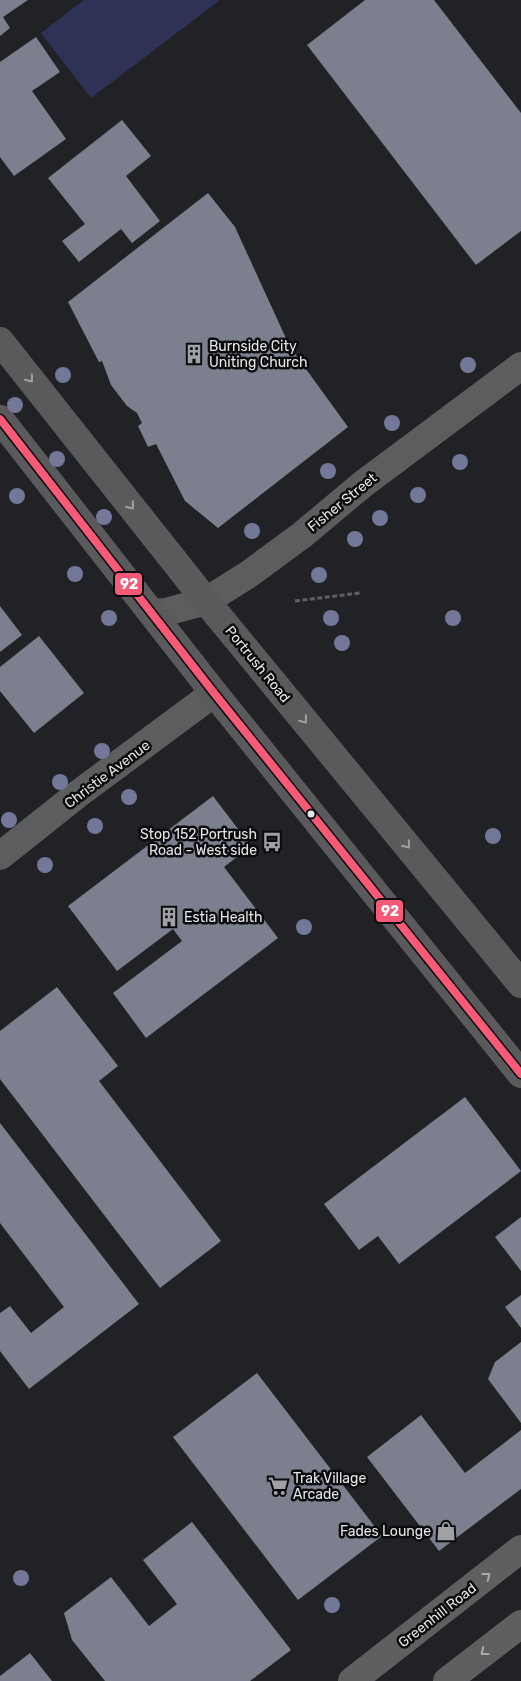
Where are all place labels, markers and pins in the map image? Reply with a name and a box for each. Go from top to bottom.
place label: Burnside City Uniting Church [209,338,308,371]
building icon: Burnside City Uniting Church [183,343,205,365]
unlabelled marker [306,809,316,819]
place label: Stop 152 Portrush Road - West side [140,826,257,859]
bus stop icon: Stop 152 Portrush Road - West side [261,831,283,853]
building icon: Estia Health [158,906,180,928]
place label: Estia Health [184,909,263,926]
place label: Trak Village Arcade [293,1470,366,1503]
supermarket icon: Trak Village Arcade [267,1475,289,1497]
shop icon: Fades Lounge [435,1520,457,1542]
place label: Fades Lounge [340,1523,431,1540]

